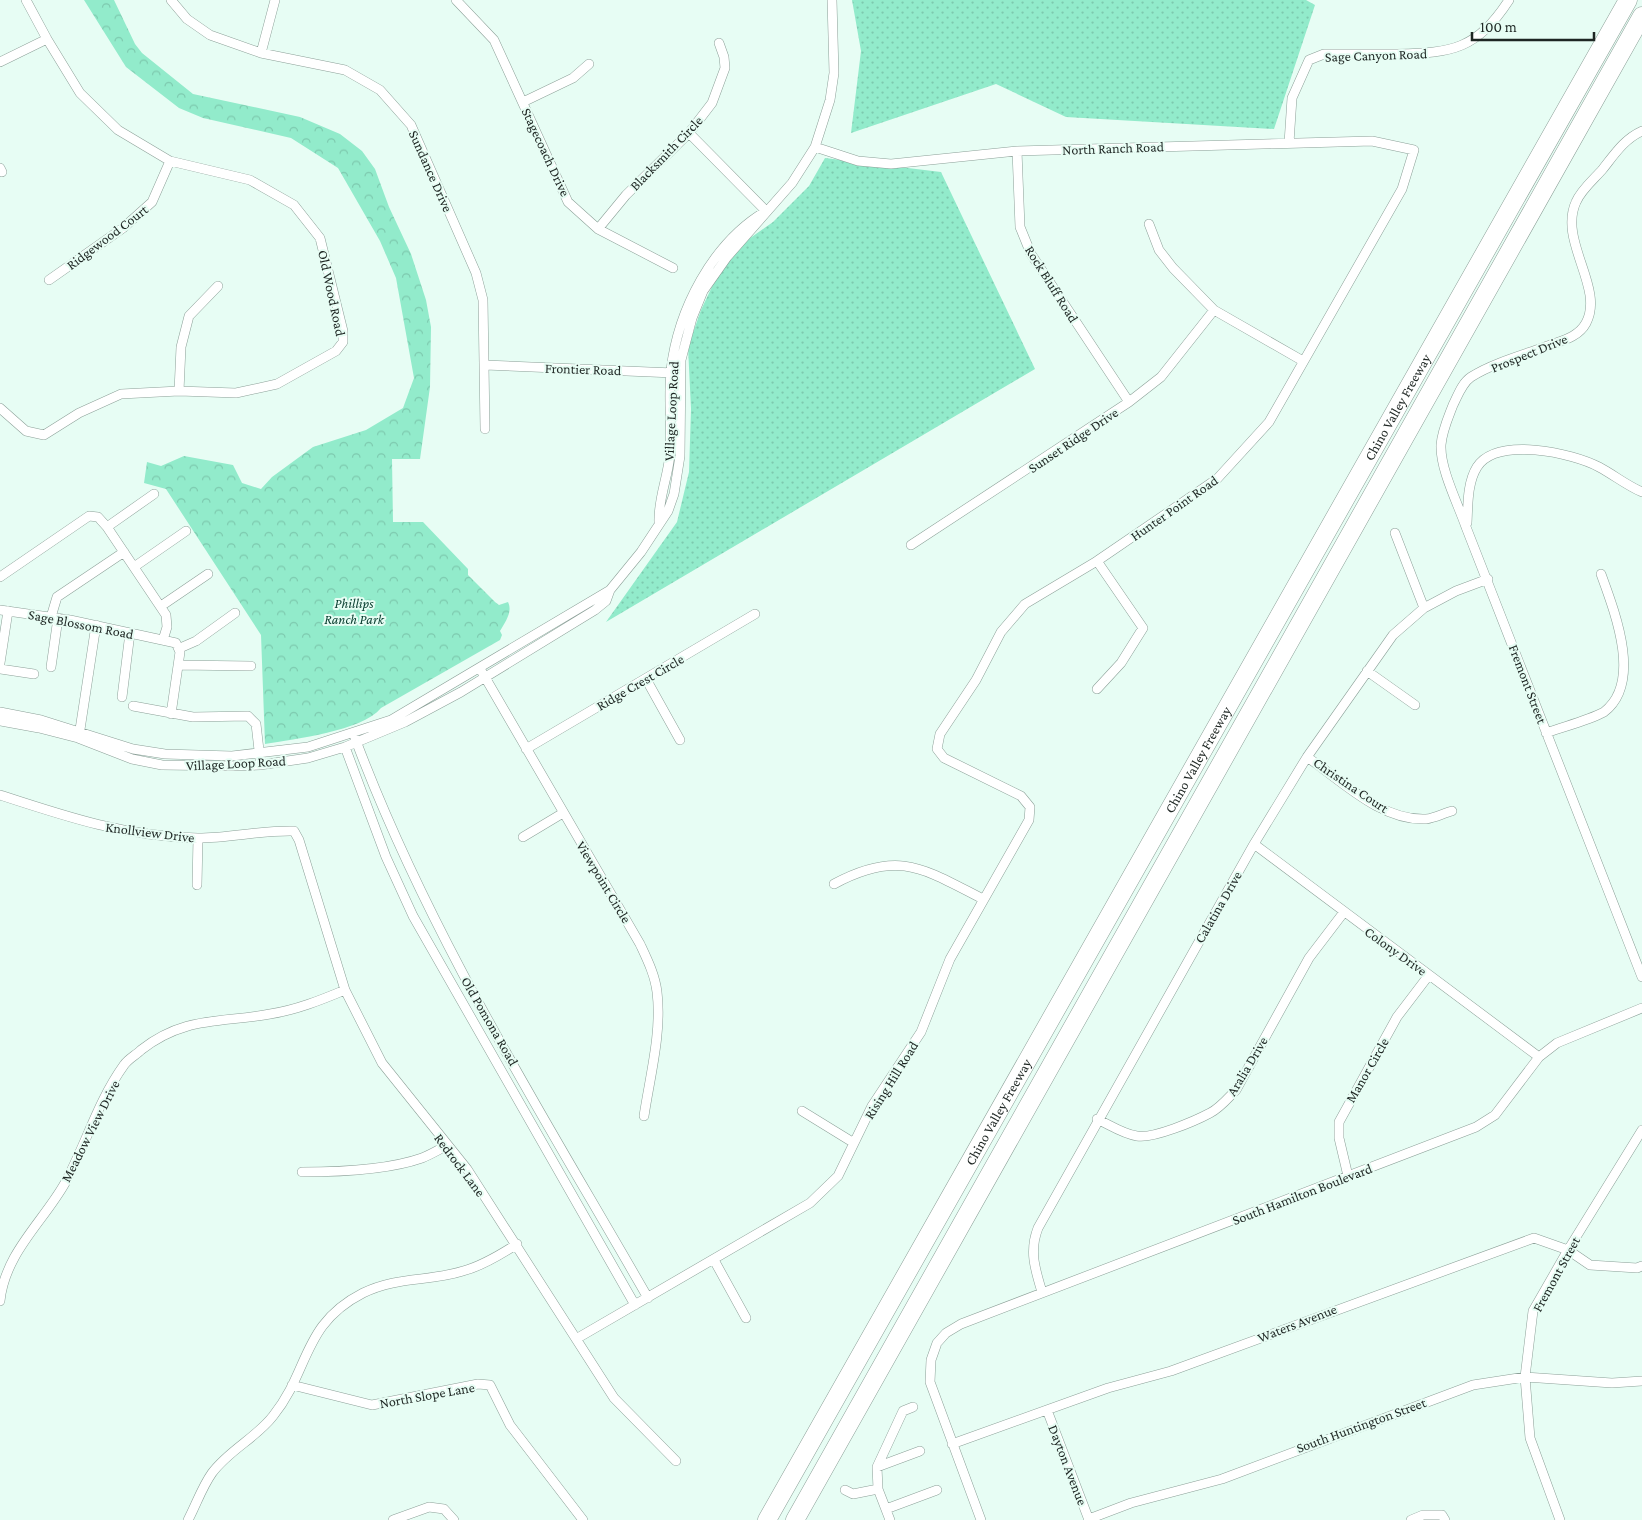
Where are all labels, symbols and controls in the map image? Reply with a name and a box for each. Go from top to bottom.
scale bar [1472,10,1594,42]
text: 100 m [1480,19,1517,35]
street label: Sage Canyon Road [1325,45,1428,65]
street label: Stagecoach Drive [518,105,574,199]
street label: Blacksmith Circle [626,112,706,194]
street label: Sundance Drive [406,128,456,214]
street label: North Ranch Road [1062,138,1165,158]
street label: Ridgewood Court [63,201,151,273]
street label: Rock Bluff Road [1022,243,1082,326]
street label: Old Wood Road [315,248,349,338]
street label: Prospect Drive [1488,330,1570,376]
street label: Chino Valley Freeway [1361,351,1434,463]
street label: Frontier Road [545,360,622,378]
street label: Village Loop Road [660,360,682,461]
street label: Sunset Ridge Drive [1025,404,1121,476]
street label: Hunter Point Road [1127,472,1221,544]
park label: Phillips Ranch Park [324,595,385,627]
street label: Sage Blossom Road [27,606,136,642]
street label: Fremont Street [1506,642,1551,726]
street label: Ridge Crest Circle [593,651,687,713]
street label: Chino Valley Freeway [1161,703,1235,816]
street label: Village Loop Road [186,752,287,774]
street label: Christina Court [1310,754,1392,816]
street label: Knollview Drive [105,819,195,845]
street label: Viewpoint Circle [573,838,635,926]
street label: Calatina Drive [1191,868,1245,946]
street label: Colony Drive [1362,923,1430,979]
street label: Old Pomona Road [458,974,522,1069]
street label: Aralia Drive [1223,1034,1271,1098]
street label: Manor Circle [1342,1035,1392,1105]
street label: Rising Hill Road [861,1038,922,1122]
street label: Chino Valley Freeway [962,1055,1035,1168]
street label: Meadow View Drive [57,1077,123,1185]
street label: Redrock Lane [431,1130,489,1200]
street label: South Hamilton Boulevard [1230,1160,1375,1228]
street label: Fremont Street [1529,1233,1583,1314]
street label: Waters Avenue [1255,1301,1339,1345]
street label: North Slope Lane [378,1379,476,1411]
street label: South Huntington Street [1294,1394,1428,1456]
street label: Dayton Avenue [1045,1422,1091,1508]

